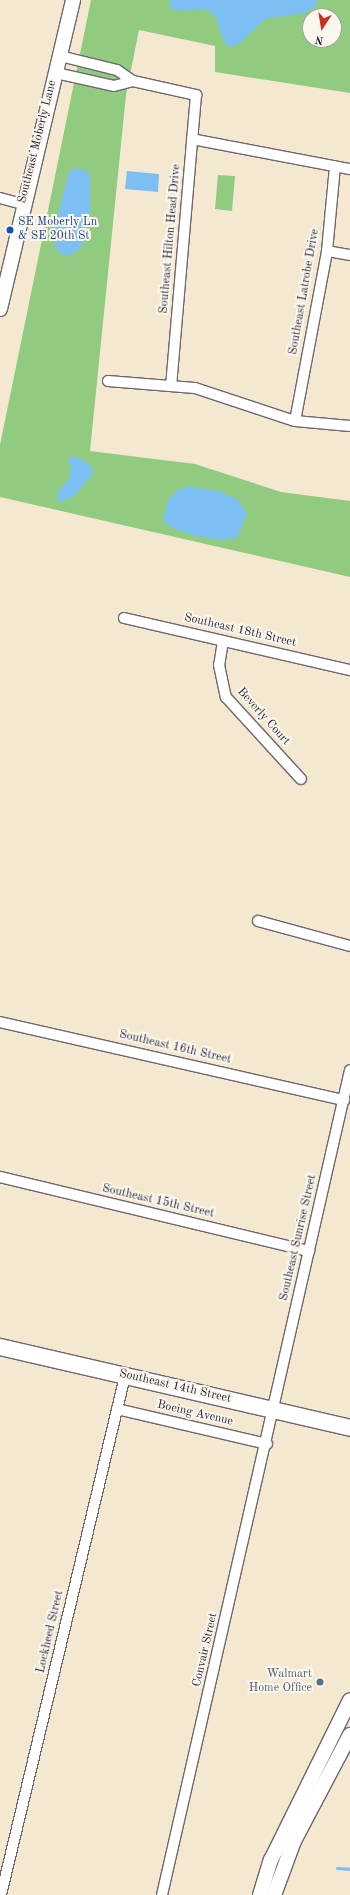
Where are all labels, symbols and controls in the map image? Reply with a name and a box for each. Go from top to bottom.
north arrow [302,8,342,48]
text: N [314,33,325,46]
street label: Southeast Moberly Lane [16,79,60,205]
street label: Southeast Hilton Head Drive [157,164,185,314]
place label: SE Moberly Ln & SE 20th St [18,216,97,244]
marker: SE Moberly Ln & SE 20th St [5,225,15,235]
street label: Southeast Latrobe Drive [287,228,323,356]
street label: Southeast 18th Street [183,611,297,651]
street label: Beverly Court [233,685,293,749]
street label: Southeast 16th Street [118,1028,232,1068]
street label: Southeast Sunrise Street [277,1173,321,1303]
street label: Southeast 15th Street [101,1182,215,1222]
street label: Southeast 14th Street [118,1367,232,1407]
street label: Boeing Avenue [156,1398,234,1430]
street label: Lockheed Street [34,1589,68,1675]
street label: Convair Street [190,1612,222,1688]
place label: Walmart Home Office [249,1668,312,1696]
marker: Walmart Home Office [315,1677,325,1687]

